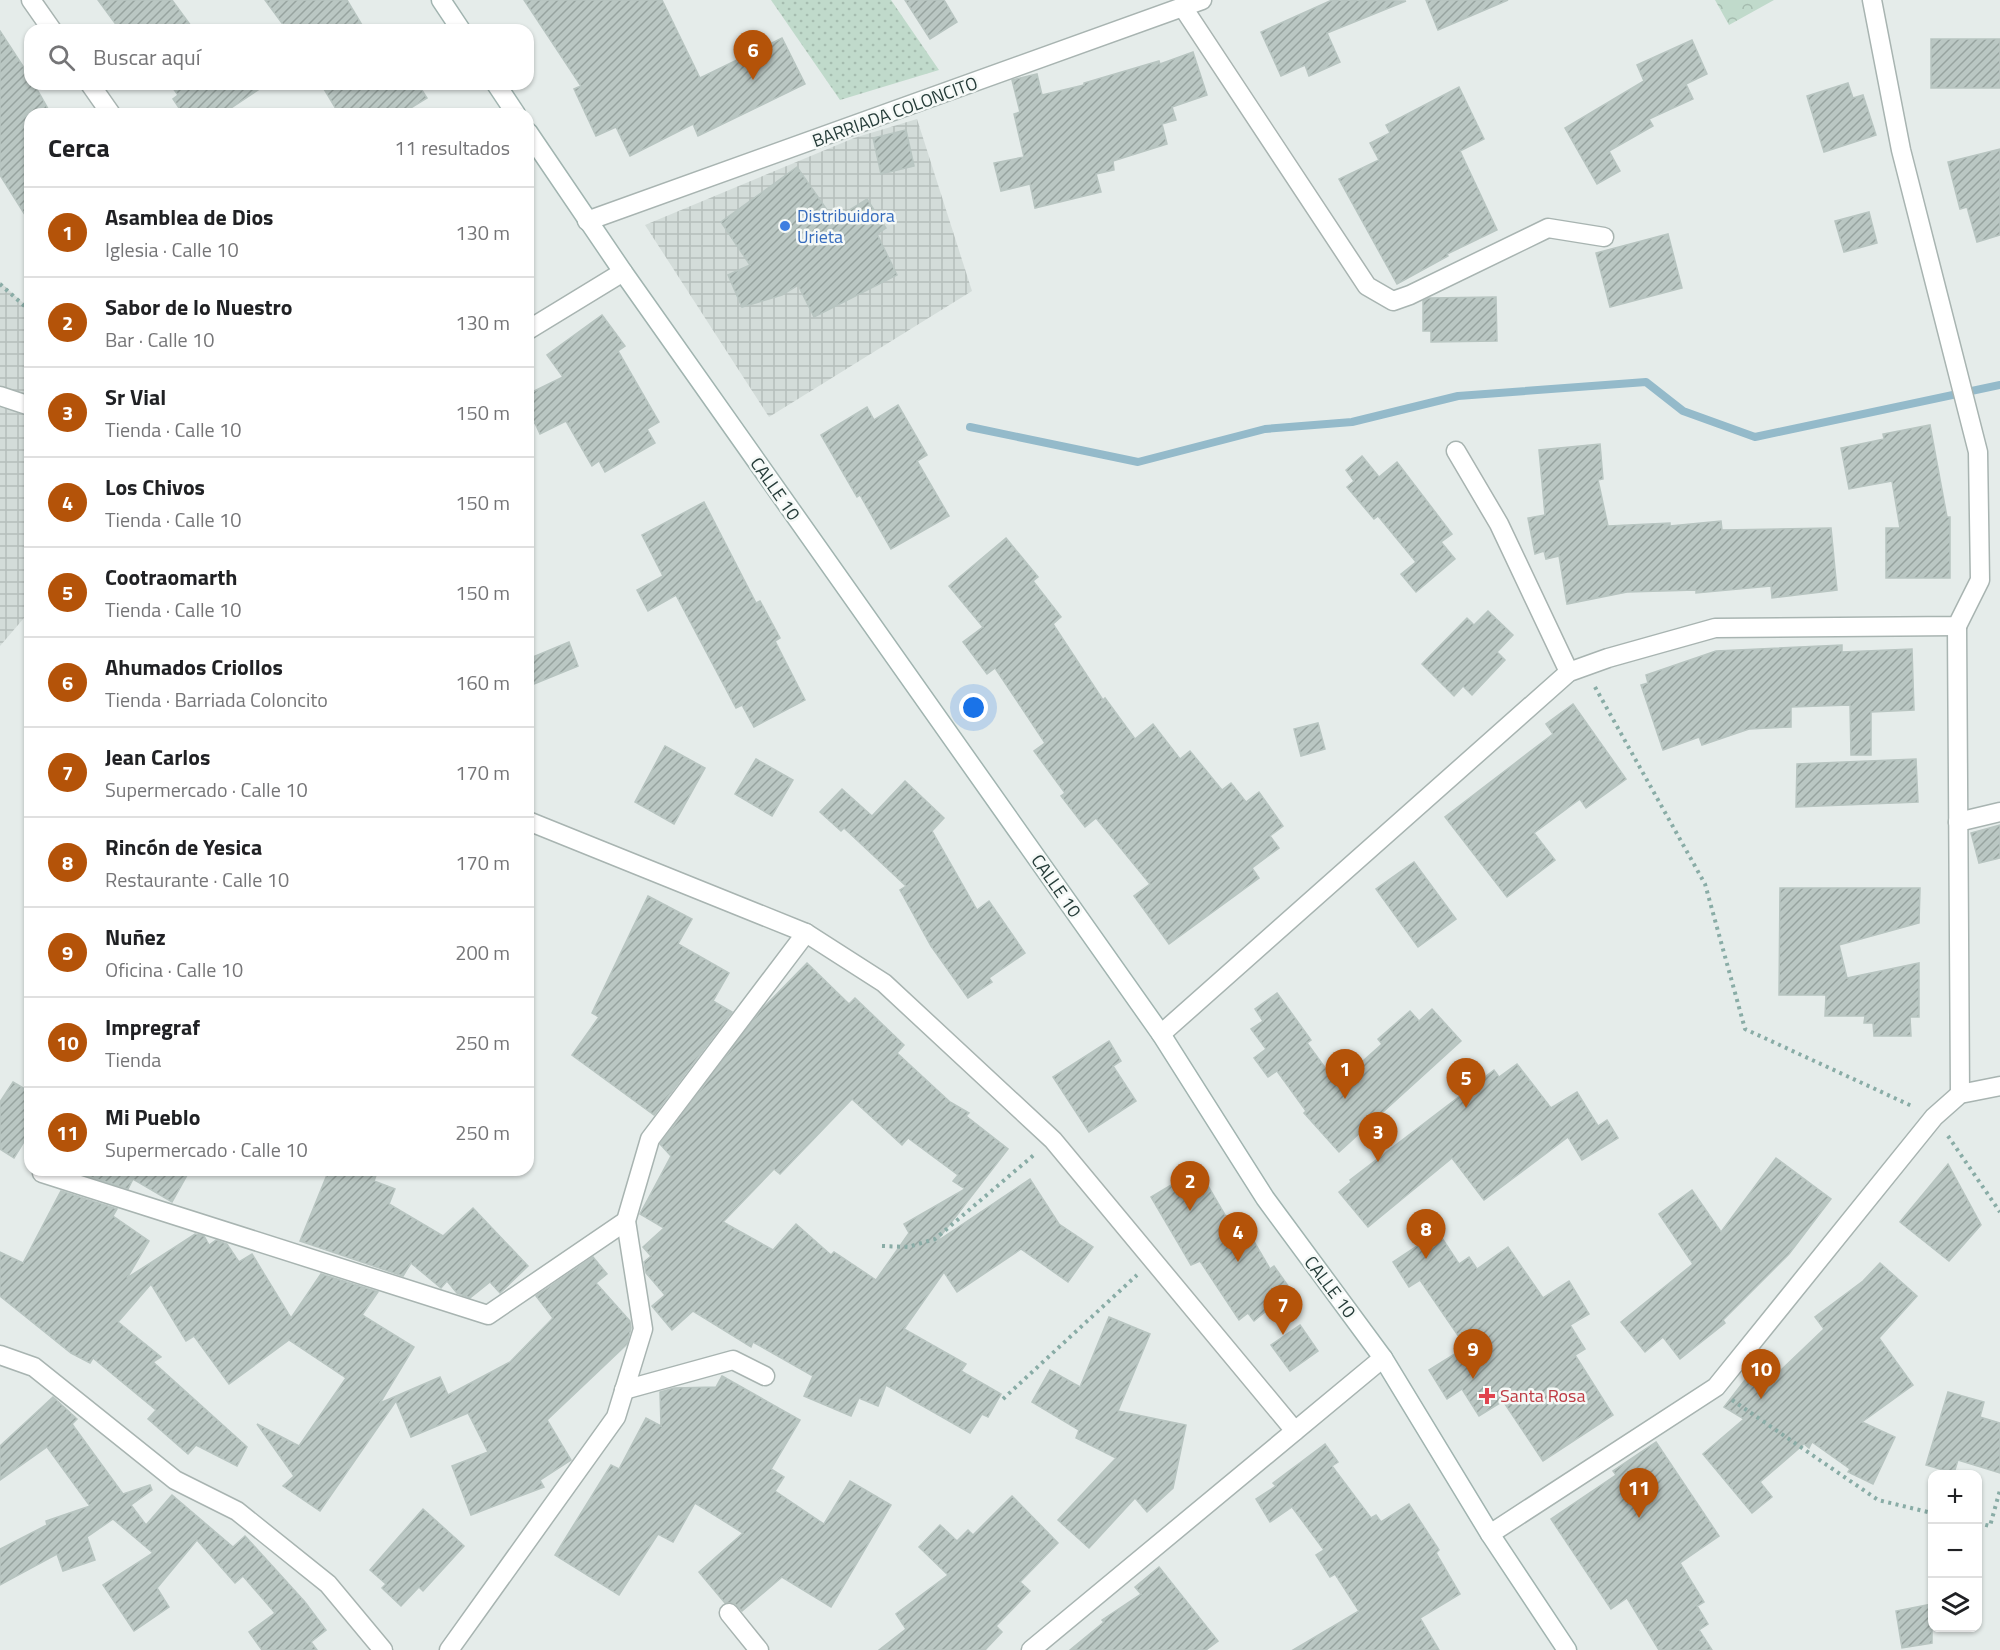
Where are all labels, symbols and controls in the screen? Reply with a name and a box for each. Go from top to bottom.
search box [24,24,534,90]
pin: 6 [734,31,772,80]
text: Buscar aquí [93,40,201,74]
icon: search [45,41,78,74]
street label: BARRIADA COLONCITO [808,69,981,154]
text: Cerca [48,128,110,167]
text: 11 resultados [394,132,510,163]
text: Asamblea de Dios [105,200,273,234]
place label: Distribuidora Urieta [797,202,895,250]
text: 1 [62,217,73,248]
text: 130 m [455,217,510,248]
marker: Distribuidora Urieta [778,219,792,233]
text: Iglesia · Calle 10 [105,234,239,265]
text: Sabor de lo Nuestro [105,290,292,324]
text: 2 [62,307,73,338]
text: 130 m [455,307,510,338]
text: Bar · Calle 10 [105,324,214,355]
text: Sr Vial [105,380,166,414]
text: 3 [62,397,73,428]
text: 150 m [455,397,510,428]
text: Tienda · Calle 10 [105,414,242,445]
street label: CALLE 10 [744,452,807,526]
text: Los Chivos [105,470,205,504]
text: 4 [62,487,73,518]
text: 150 m [455,487,510,518]
text: Tienda · Calle 10 [105,504,242,535]
text: Cootraomarth [105,560,237,594]
text: 5 [62,577,73,608]
text: 150 m [455,577,510,608]
text: Tienda · Calle 10 [105,594,242,625]
text: Ahumados Criollos [105,650,283,684]
text: 6 [62,667,73,698]
text: 160 m [455,667,510,698]
text: Tienda · Barriada Coloncito [105,684,328,715]
your location [959,693,988,722]
text: Jean Carlos [105,740,210,774]
text: 7 [62,757,73,788]
text: 170 m [455,757,510,788]
text: Supermercado · Calle 10 [105,774,308,805]
text: Rincón de Yesica [105,830,262,864]
text: 8 [62,847,73,878]
text: 170 m [455,847,510,878]
street label: CALLE 10 [1025,849,1088,923]
text: Restaurante · Calle 10 [105,864,289,895]
text: Nuñez [105,920,166,954]
text: 9 [62,937,73,968]
text: 200 m [455,937,510,968]
text: Oficina · Calle 10 [105,954,243,985]
text: Impregraf [105,1010,200,1044]
text: 10 [56,1027,79,1058]
text: 250 m [455,1027,510,1058]
text: Tienda [105,1044,161,1075]
pin: 1 [1326,1050,1364,1099]
pin: 5 [1446,1058,1486,1108]
text: Mi Pueblo [105,1100,200,1134]
pin: 3 [1358,1112,1398,1162]
text: 11 [56,1117,79,1148]
text: 250 m [455,1117,510,1148]
text: Supermercado · Calle 10 [105,1134,308,1165]
pin: 2 [1170,1162,1210,1211]
pin: 8 [1406,1210,1446,1259]
pin: 4 [1218,1212,1258,1262]
street label: CALLE 10 [1298,1250,1363,1324]
pin: 7 [1264,1286,1302,1335]
pin: 9 [1454,1330,1492,1379]
pin: 10 [1742,1350,1780,1399]
place label: Santa Rosa [1500,1382,1586,1409]
marker: Santa Rosa [1478,1387,1496,1405]
pin: 11 [1620,1468,1658,1518]
map controls [1928,1470,1982,1632]
button: + [1928,1470,1982,1524]
button: − [1928,1524,1982,1578]
button: layers [1928,1578,1982,1632]

